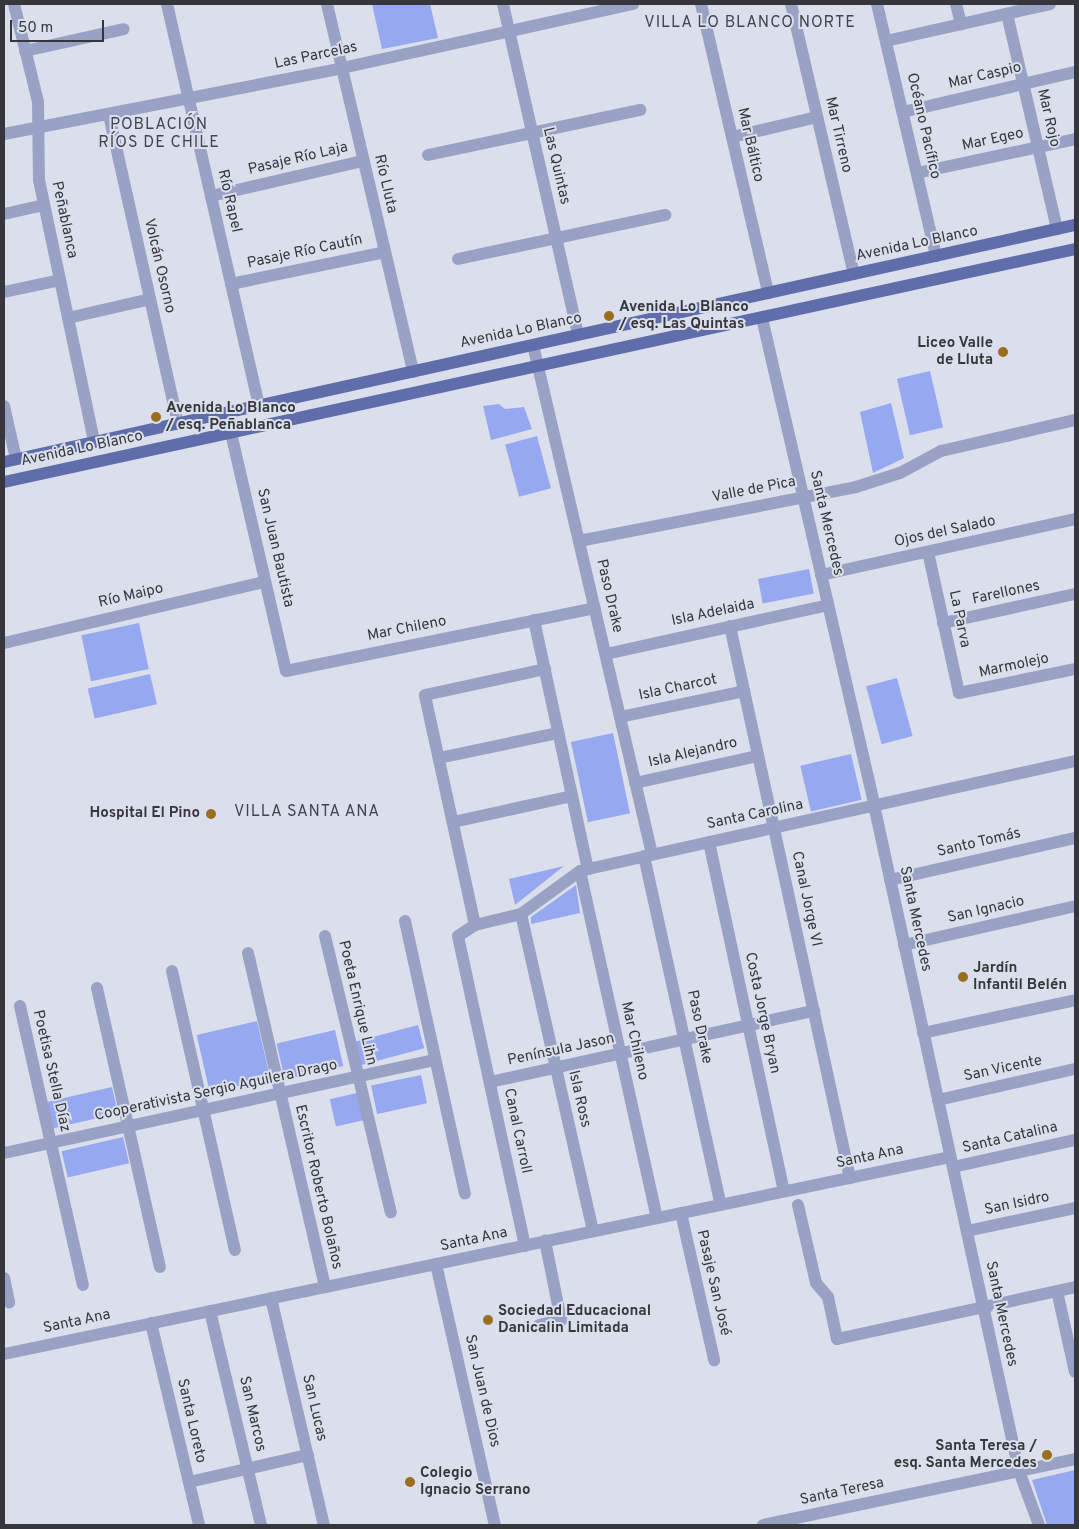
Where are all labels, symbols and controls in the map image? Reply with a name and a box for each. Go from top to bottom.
scale bar [12,10,106,42]
district label: VILLA LO BLANCO NORTE [641,13,859,33]
text: 50 m [18,19,53,38]
street label: Las Parcelas [273,38,359,74]
street label: Mar Caspio [947,59,1023,93]
street label: Océano Pacífico [902,71,944,181]
street label: Mar Rojo [1033,87,1063,149]
street label: Mar Tirreno [820,95,856,175]
street label: Mar Báltico [733,106,767,184]
district label: POBLACIÓN RÍOS DE CHILE [97,115,221,153]
street label: Mar Egeo [961,125,1025,155]
street label: Las Quintas [538,126,574,206]
street label: Pasaje Río Laja [246,139,350,179]
street label: Río Lluta [369,153,401,215]
street label: Río Rapel [213,168,245,234]
street label: Peñablanca [47,180,81,260]
street label: Volcán Osorno [139,217,179,315]
street label: Avenida Lo Blanco [854,222,980,266]
street label: Pasaje Río Cautín [246,231,364,273]
place label: Avenida Lo Blanco / esq. Las Quintas [619,298,749,333]
street label: Avenida Lo Blanco [458,309,584,353]
marker: Avenida Lo Blanco / esq. Las Quintas [603,310,615,322]
place label: Liceo Valle de Lluta [917,334,993,369]
marker: Liceo Valle de Lluta [997,346,1009,358]
place label: Avenida Lo Blanco / esq. Peñablanca [166,399,296,434]
marker: Avenida Lo Blanco / esq. Peñablanca [150,411,162,423]
street label: Avenida Lo Blanco [19,427,145,471]
street label: Santa Mercedes [805,469,847,577]
street label: Valle de Pica [711,473,797,507]
street label: San Juan Bautista [253,487,297,609]
street label: Ojos del Salado [893,512,997,552]
street label: Paso Drake [592,557,626,635]
street label: Farellones [971,577,1041,609]
street label: Río Maipo [97,580,165,612]
street label: La Parva [944,589,974,649]
street label: Isla Adelaida [670,595,756,631]
street label: Mar Chileno [366,613,448,645]
street label: Marmolejo [977,650,1051,682]
street label: Isla Charcot [637,671,719,705]
street label: Isla Alejandro [646,734,740,772]
street label: Santa Carolina [705,796,805,834]
district label: VILLA SANTA ANA [231,802,383,822]
place label: Hospital El Pino [89,805,200,823]
marker: Hospital El Pino [204,807,218,821]
street label: Santo Tomás [935,825,1023,861]
street label: Canal Jorge VI [787,849,825,949]
street label: Santa Mercedes [895,865,935,973]
street label: San Ignacio [946,892,1026,928]
street label: Poeta Enrique Lihn [334,939,380,1067]
street label: Costa Jorge Bryan [740,951,784,1075]
place label: Jardín Infantil Belén [973,959,1067,994]
marker: Jardín Infantil Belén [957,971,969,983]
street label: Paso Drake [682,988,716,1066]
street label: Mar Chileno [616,1000,652,1082]
street label: Poetisa Stella Díaz [28,1008,74,1134]
street label: Península Jason [506,1030,616,1070]
street label: San Vicente [962,1052,1044,1086]
street label: Cooperativista Sergio Aguilera Drago [93,1056,339,1126]
street label: Isla Ross [564,1069,594,1129]
street label: Canal Carroll [499,1087,535,1175]
street label: Escritor Roberto Bolaños [290,1103,346,1271]
street label: Santa Catalina [961,1118,1059,1158]
street label: Santa Ana [834,1141,906,1173]
street label: San Isidro [983,1188,1051,1220]
street label: Santa Ana [438,1224,510,1256]
street label: Pasaje San José [692,1228,734,1338]
street label: Santa Mercedes [981,1260,1021,1368]
place label: Sociedad Educacional Danicalin Limitada [498,1302,651,1337]
street label: Santa Ana [41,1306,113,1338]
marker: Sociedad Educacional Danicalin Limitada [482,1314,494,1326]
street label: San Juan de Dios [460,1333,504,1449]
street label: San Lucas [298,1373,330,1443]
street label: San Marcos [235,1374,269,1454]
street label: Santa Loreto [173,1377,209,1465]
place label: Santa Teresa / esq. Santa Mercedes [894,1437,1037,1472]
marker: Santa Teresa / esq. Santa Mercedes [1041,1449,1053,1461]
place label: Colegio Ignacio Serrano [420,1464,530,1499]
street label: Santa Teresa [798,1474,886,1510]
marker: Colegio Ignacio Serrano [404,1476,416,1488]

